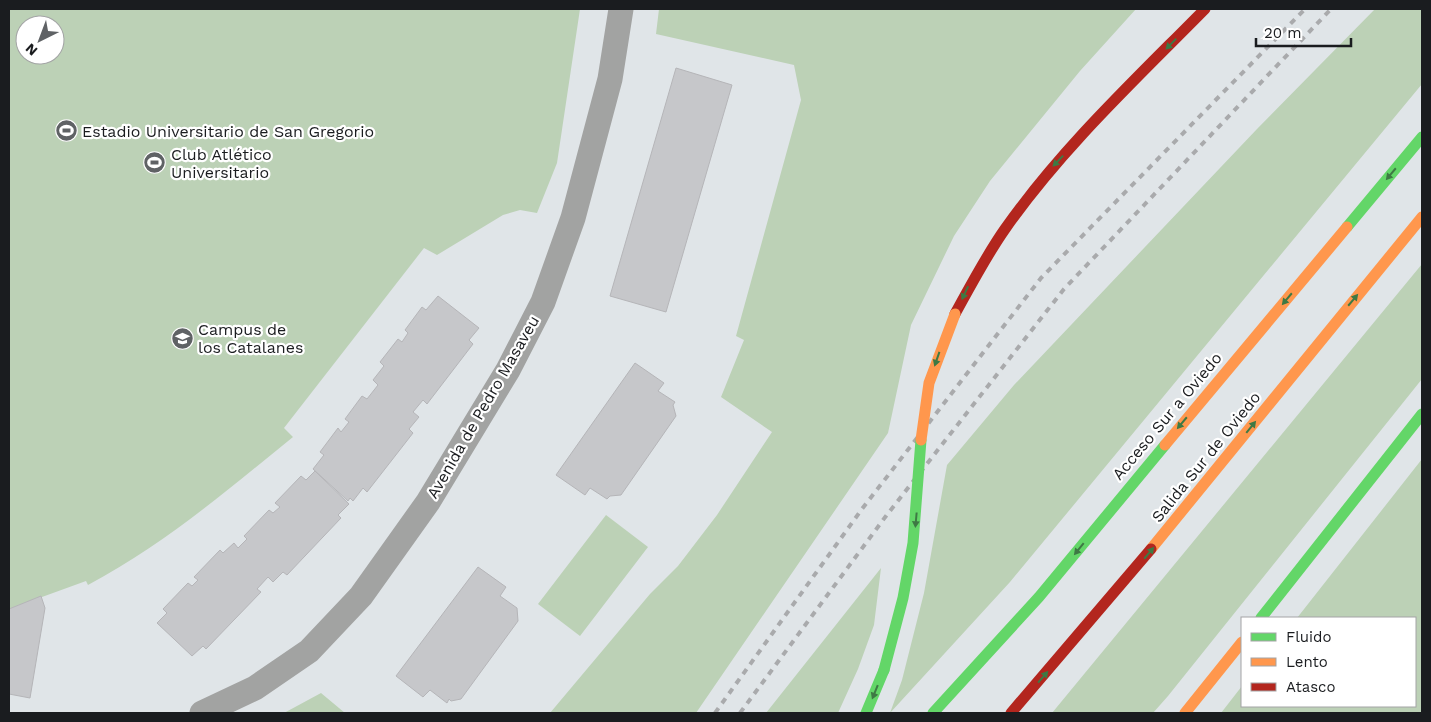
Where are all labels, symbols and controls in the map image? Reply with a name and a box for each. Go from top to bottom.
north arrow [15,15,65,65]
scale bar [1256,15,1351,47]
text: 20 m [1264,24,1302,42]
one-way arrow [1165,38,1177,50]
text: N [22,40,41,59]
sports icon: Estadio Universitario de San Gregorio [54,119,78,143]
place label: Estadio Universitario de San Gregorio [82,122,374,141]
place label: Club Atlético Universitario [171,145,272,182]
sports icon: Club Atlético Universitario [143,151,167,175]
one-way arrow [1052,155,1064,167]
one-way arrow [1385,168,1397,180]
one-way arrow [961,286,969,300]
one-way arrow [1281,292,1292,305]
one-way arrow [1347,295,1359,307]
street label: Avenida de Pedro Masaveu [423,312,543,502]
place label: Campus de los Catalanes [198,320,303,357]
school or university icon: Campus de los Catalanes [170,326,194,350]
street label: Acceso Sur a Oviedo [1108,349,1226,483]
one-way arrow [933,352,940,367]
street label: Salida Sur de Oviedo [1148,388,1264,526]
one-way arrow [1177,417,1188,430]
one-way arrow [1245,420,1256,433]
one-way arrow [911,512,919,528]
one-way arrow [1073,542,1084,555]
one-way arrow [1143,547,1154,560]
legend [1241,617,1416,707]
text: Fluido [1286,628,1331,646]
text: Lento [1286,653,1328,671]
one-way arrow [1037,671,1049,683]
text: Atasco [1286,678,1335,696]
one-way arrow [871,685,879,699]

